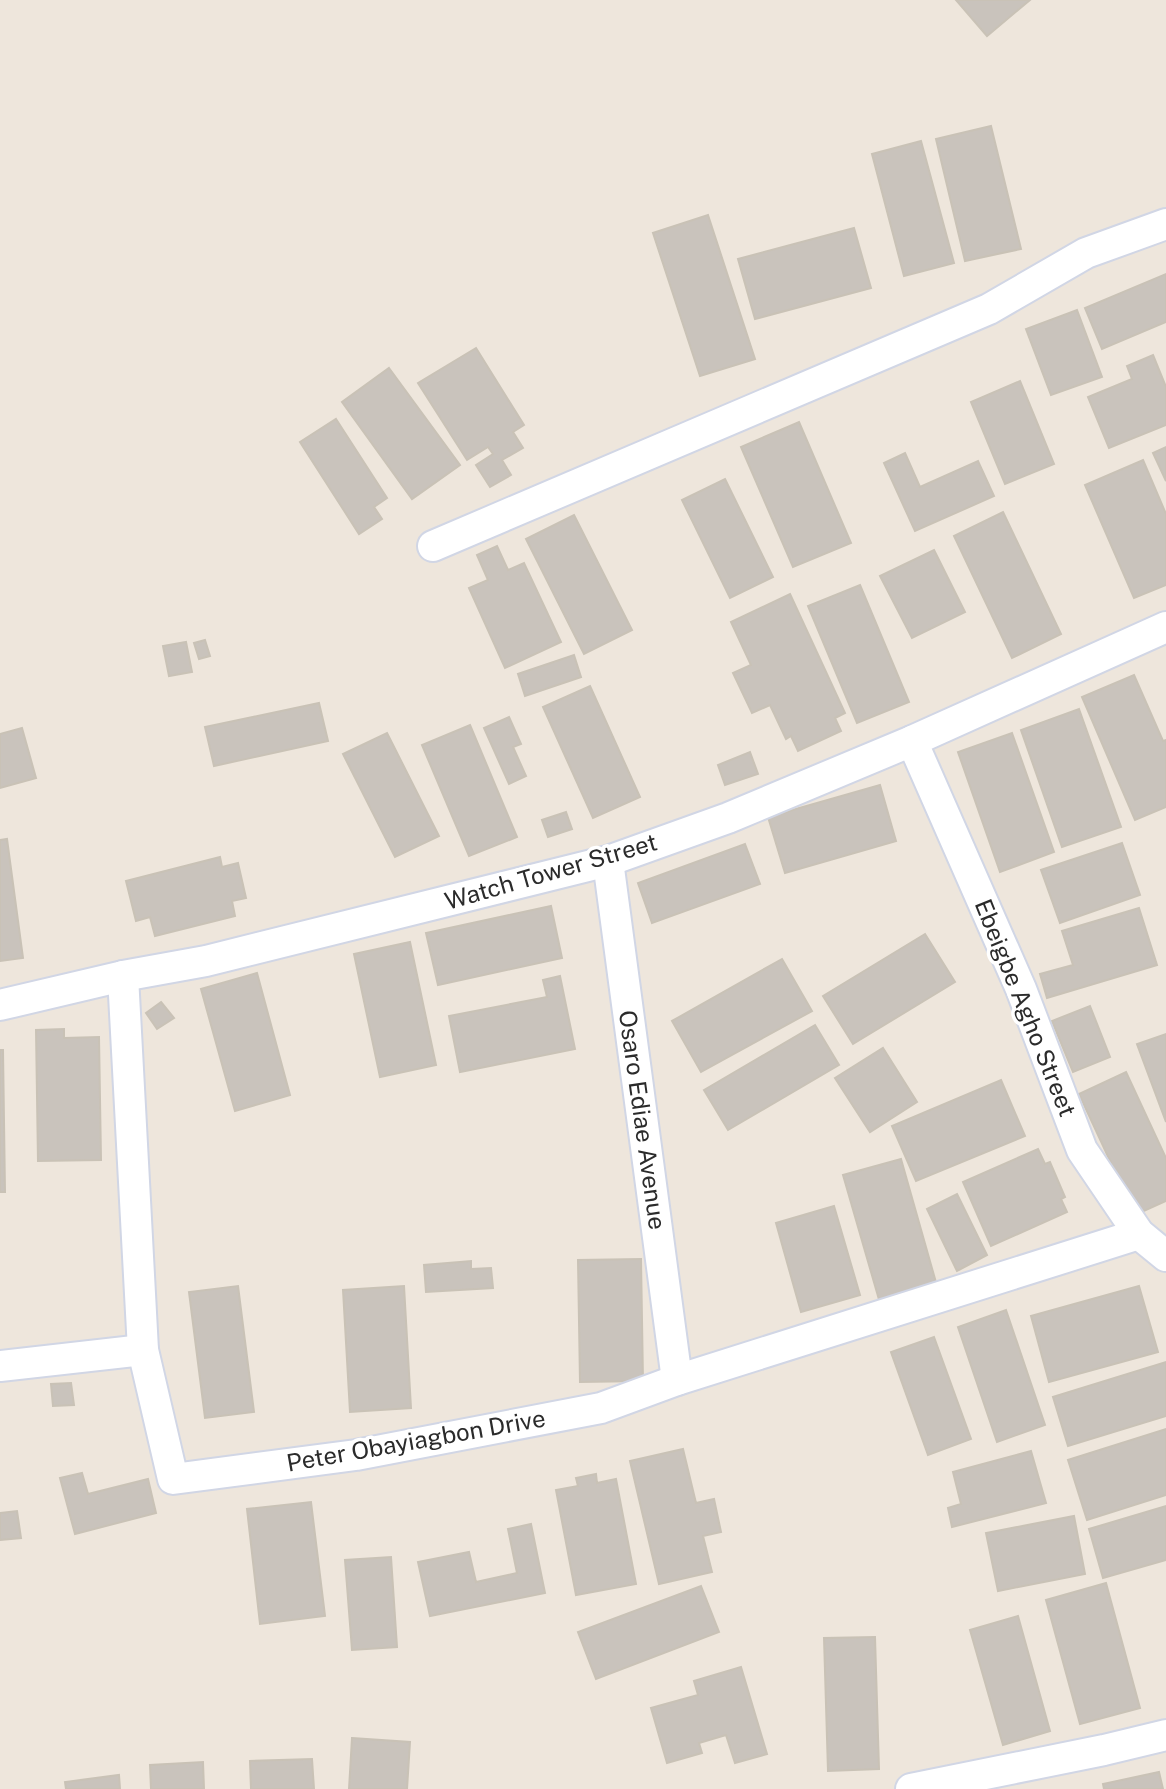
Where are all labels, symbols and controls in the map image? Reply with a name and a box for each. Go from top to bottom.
street label: Watch Tower Street [441,827,660,915]
street label: Ebeigbe Agho Street [970,895,1082,1120]
street label: Osaro Ediae Avenue [614,1008,672,1231]
street label: Peter Obayiagbon Drive [284,1403,547,1477]

